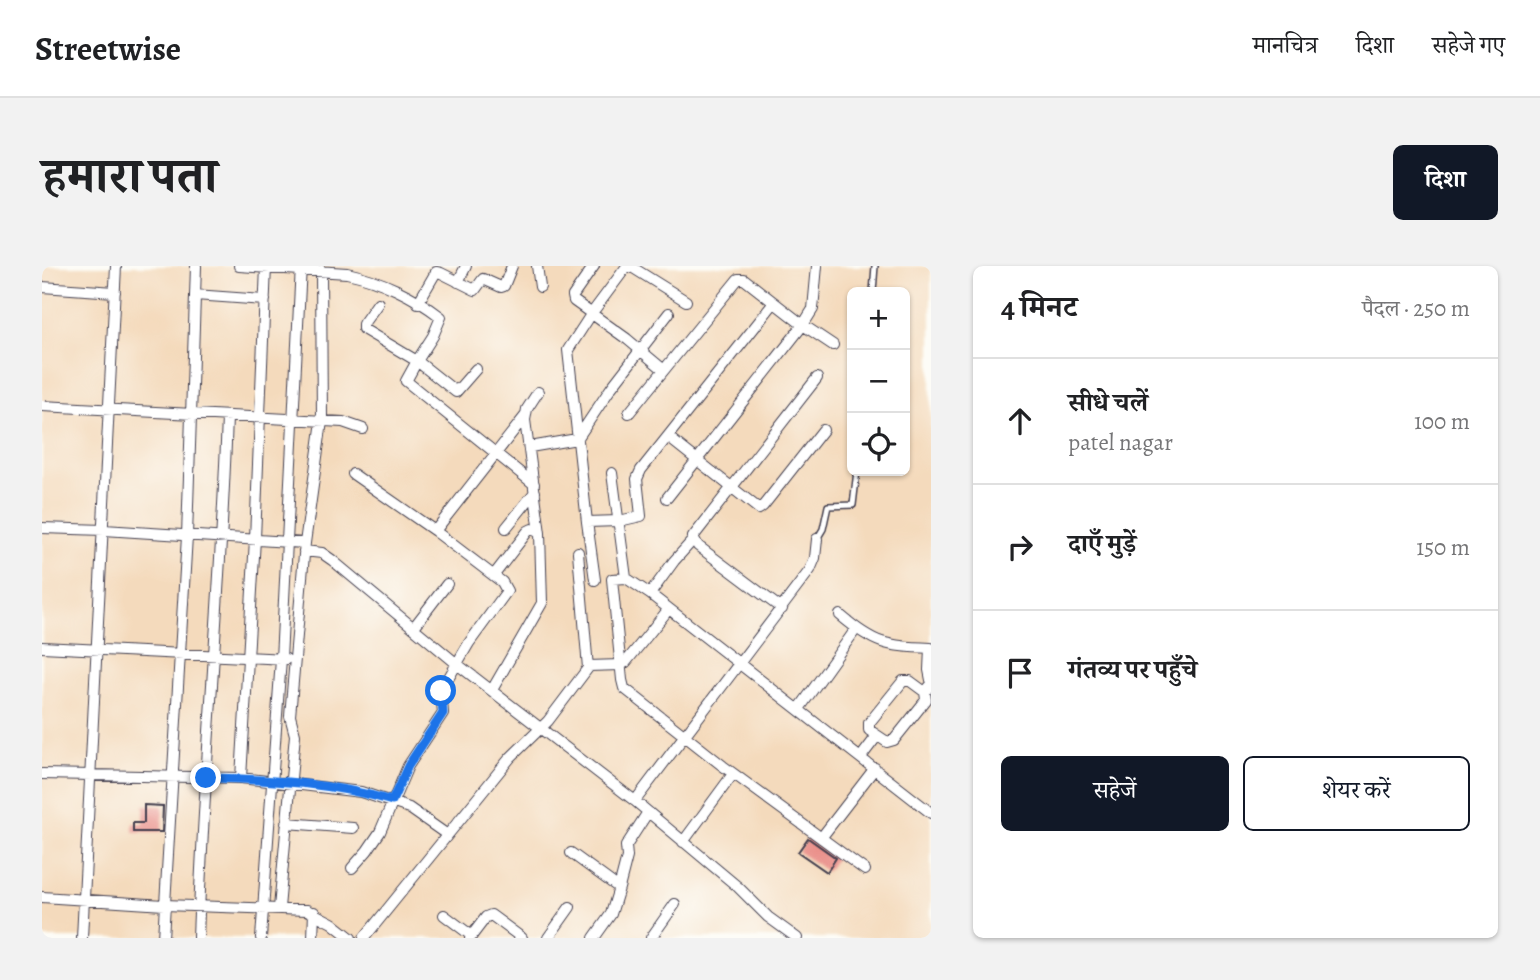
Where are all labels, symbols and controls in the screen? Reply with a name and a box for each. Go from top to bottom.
text: Streetwise [35,26,181,71]
text: मानचित्र [1253,29,1318,61]
text: दिशा [1356,29,1394,61]
text: सहेजे गए [1432,29,1505,61]
text: हमारा पता [42,142,217,209]
button: दिशा [1393,145,1498,220]
map controls [847,287,910,476]
button: + [847,287,910,350]
text: 4 मिनट [1001,287,1077,327]
text: पैदल · 250 m [1362,293,1470,324]
button: − [847,350,910,413]
text: सीधे चलें [1068,385,1148,420]
icon: ahead [1001,402,1039,440]
text: 100 m [1414,406,1470,437]
button: locate [847,413,910,476]
text: patel nagar [1068,427,1173,458]
text: दाएँ मुड़ें [1068,526,1136,561]
icon: right [1001,528,1039,566]
text: 150 m [1416,532,1470,563]
text: गंतव्य पर पहुँचे [1068,652,1197,687]
icon: arrive [1001,654,1039,692]
route start [425,675,456,706]
button: सहेजें [1001,756,1229,831]
button: शेयर करें [1243,756,1470,831]
route end [190,762,221,793]

